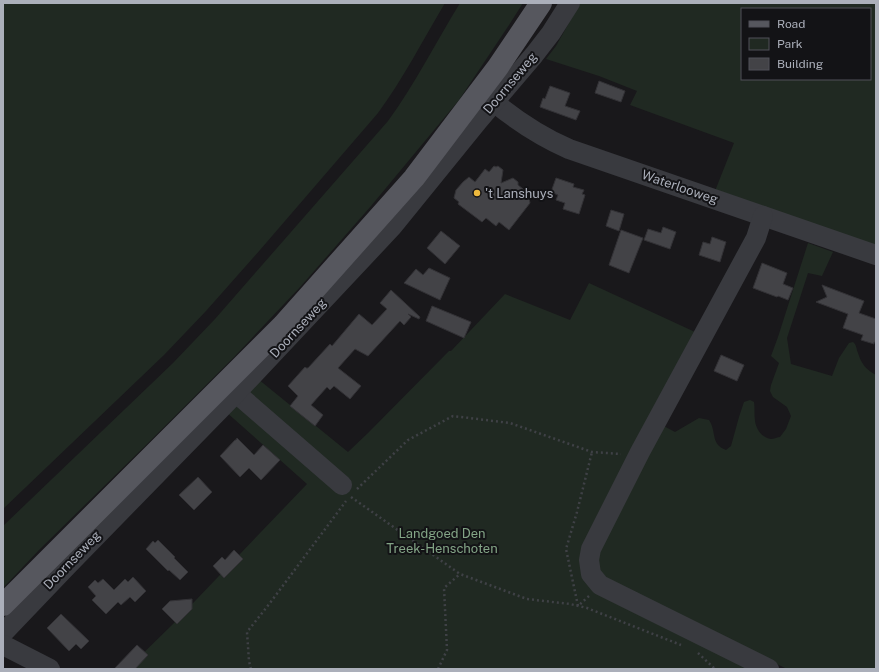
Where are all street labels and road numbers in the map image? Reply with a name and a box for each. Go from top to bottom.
street label: Doornseweg [480,49,540,117]
street label: Waterlooweg [640,167,720,207]
street label: Doornseweg [267,295,329,361]
street label: Doornseweg [40,528,104,592]

